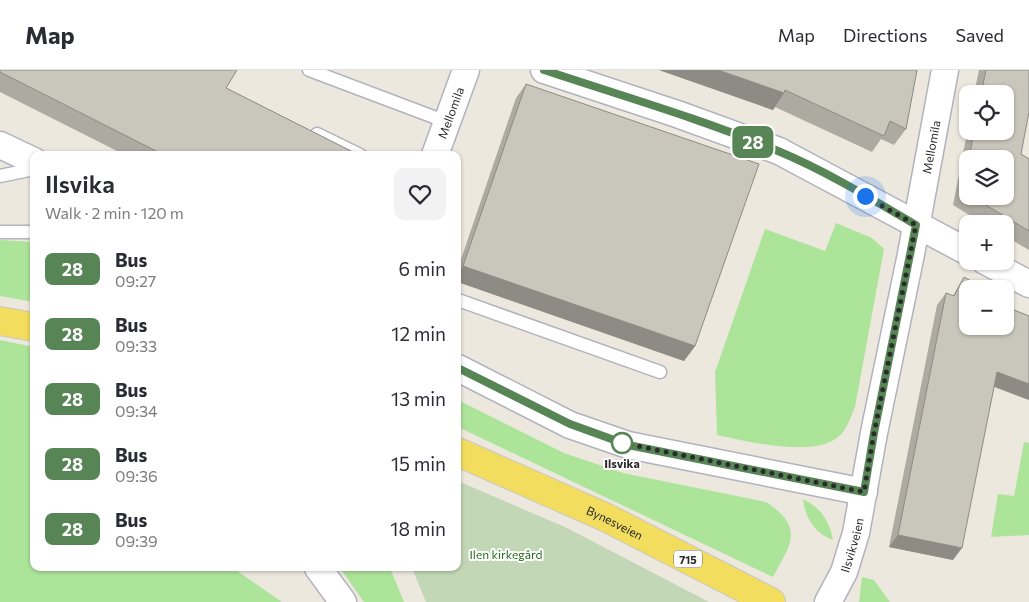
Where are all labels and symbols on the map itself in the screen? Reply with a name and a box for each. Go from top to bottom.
street label: Mellomila [435,85,466,141]
street label: Mellomila [919,119,943,175]
line badge: 28 [730,126,776,158]
your location [853,184,878,209]
marker: Ilsvika [611,432,633,454]
place label: Ilsvika [604,456,640,470]
street label: Bynesveien [585,503,645,542]
street label: Ilsvikveien [837,517,866,574]
park label: Ilen kirkegård [469,547,543,561]
road number: 715 [674,550,702,568]

